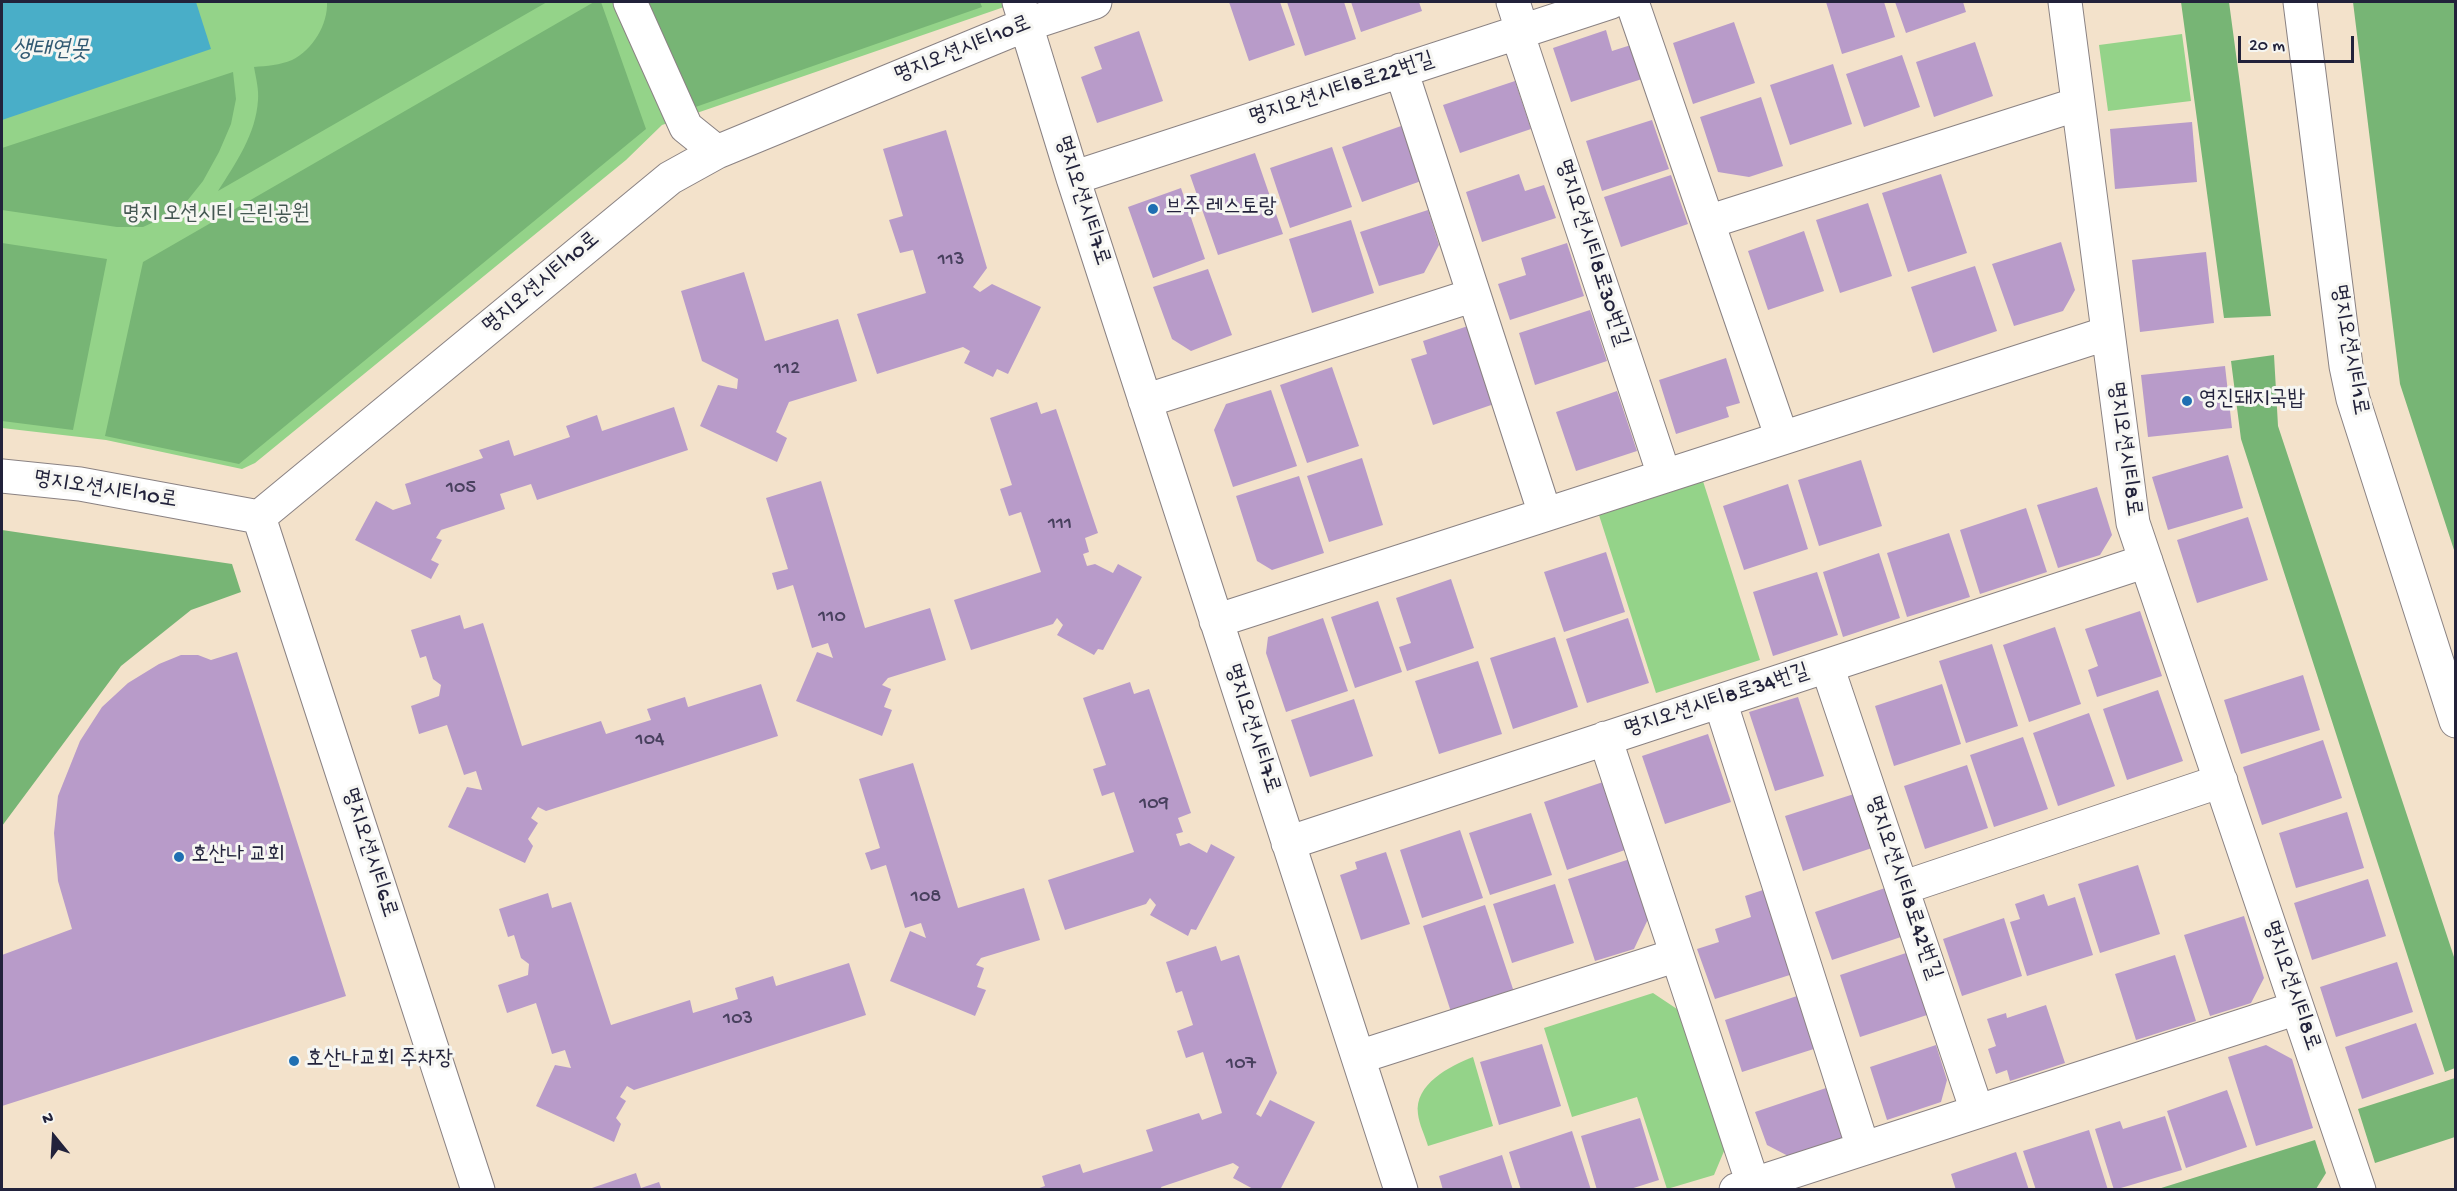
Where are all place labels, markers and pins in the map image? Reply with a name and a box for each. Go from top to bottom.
place label: 브주 레스토랑 [1165,196,1276,222]
marker: 브주 레스토랑 [1146,202,1160,216]
place label: 영진돼지국밥 [2199,388,2305,414]
marker: 영진돼지국밥 [2180,394,2194,408]
place label: 호산나 교회 [191,844,285,870]
marker: 호산나 교회 [172,850,186,864]
place label: 호산나교회 주차장 [306,1048,453,1074]
marker: 호산나교회 주차장 [287,1054,301,1068]

